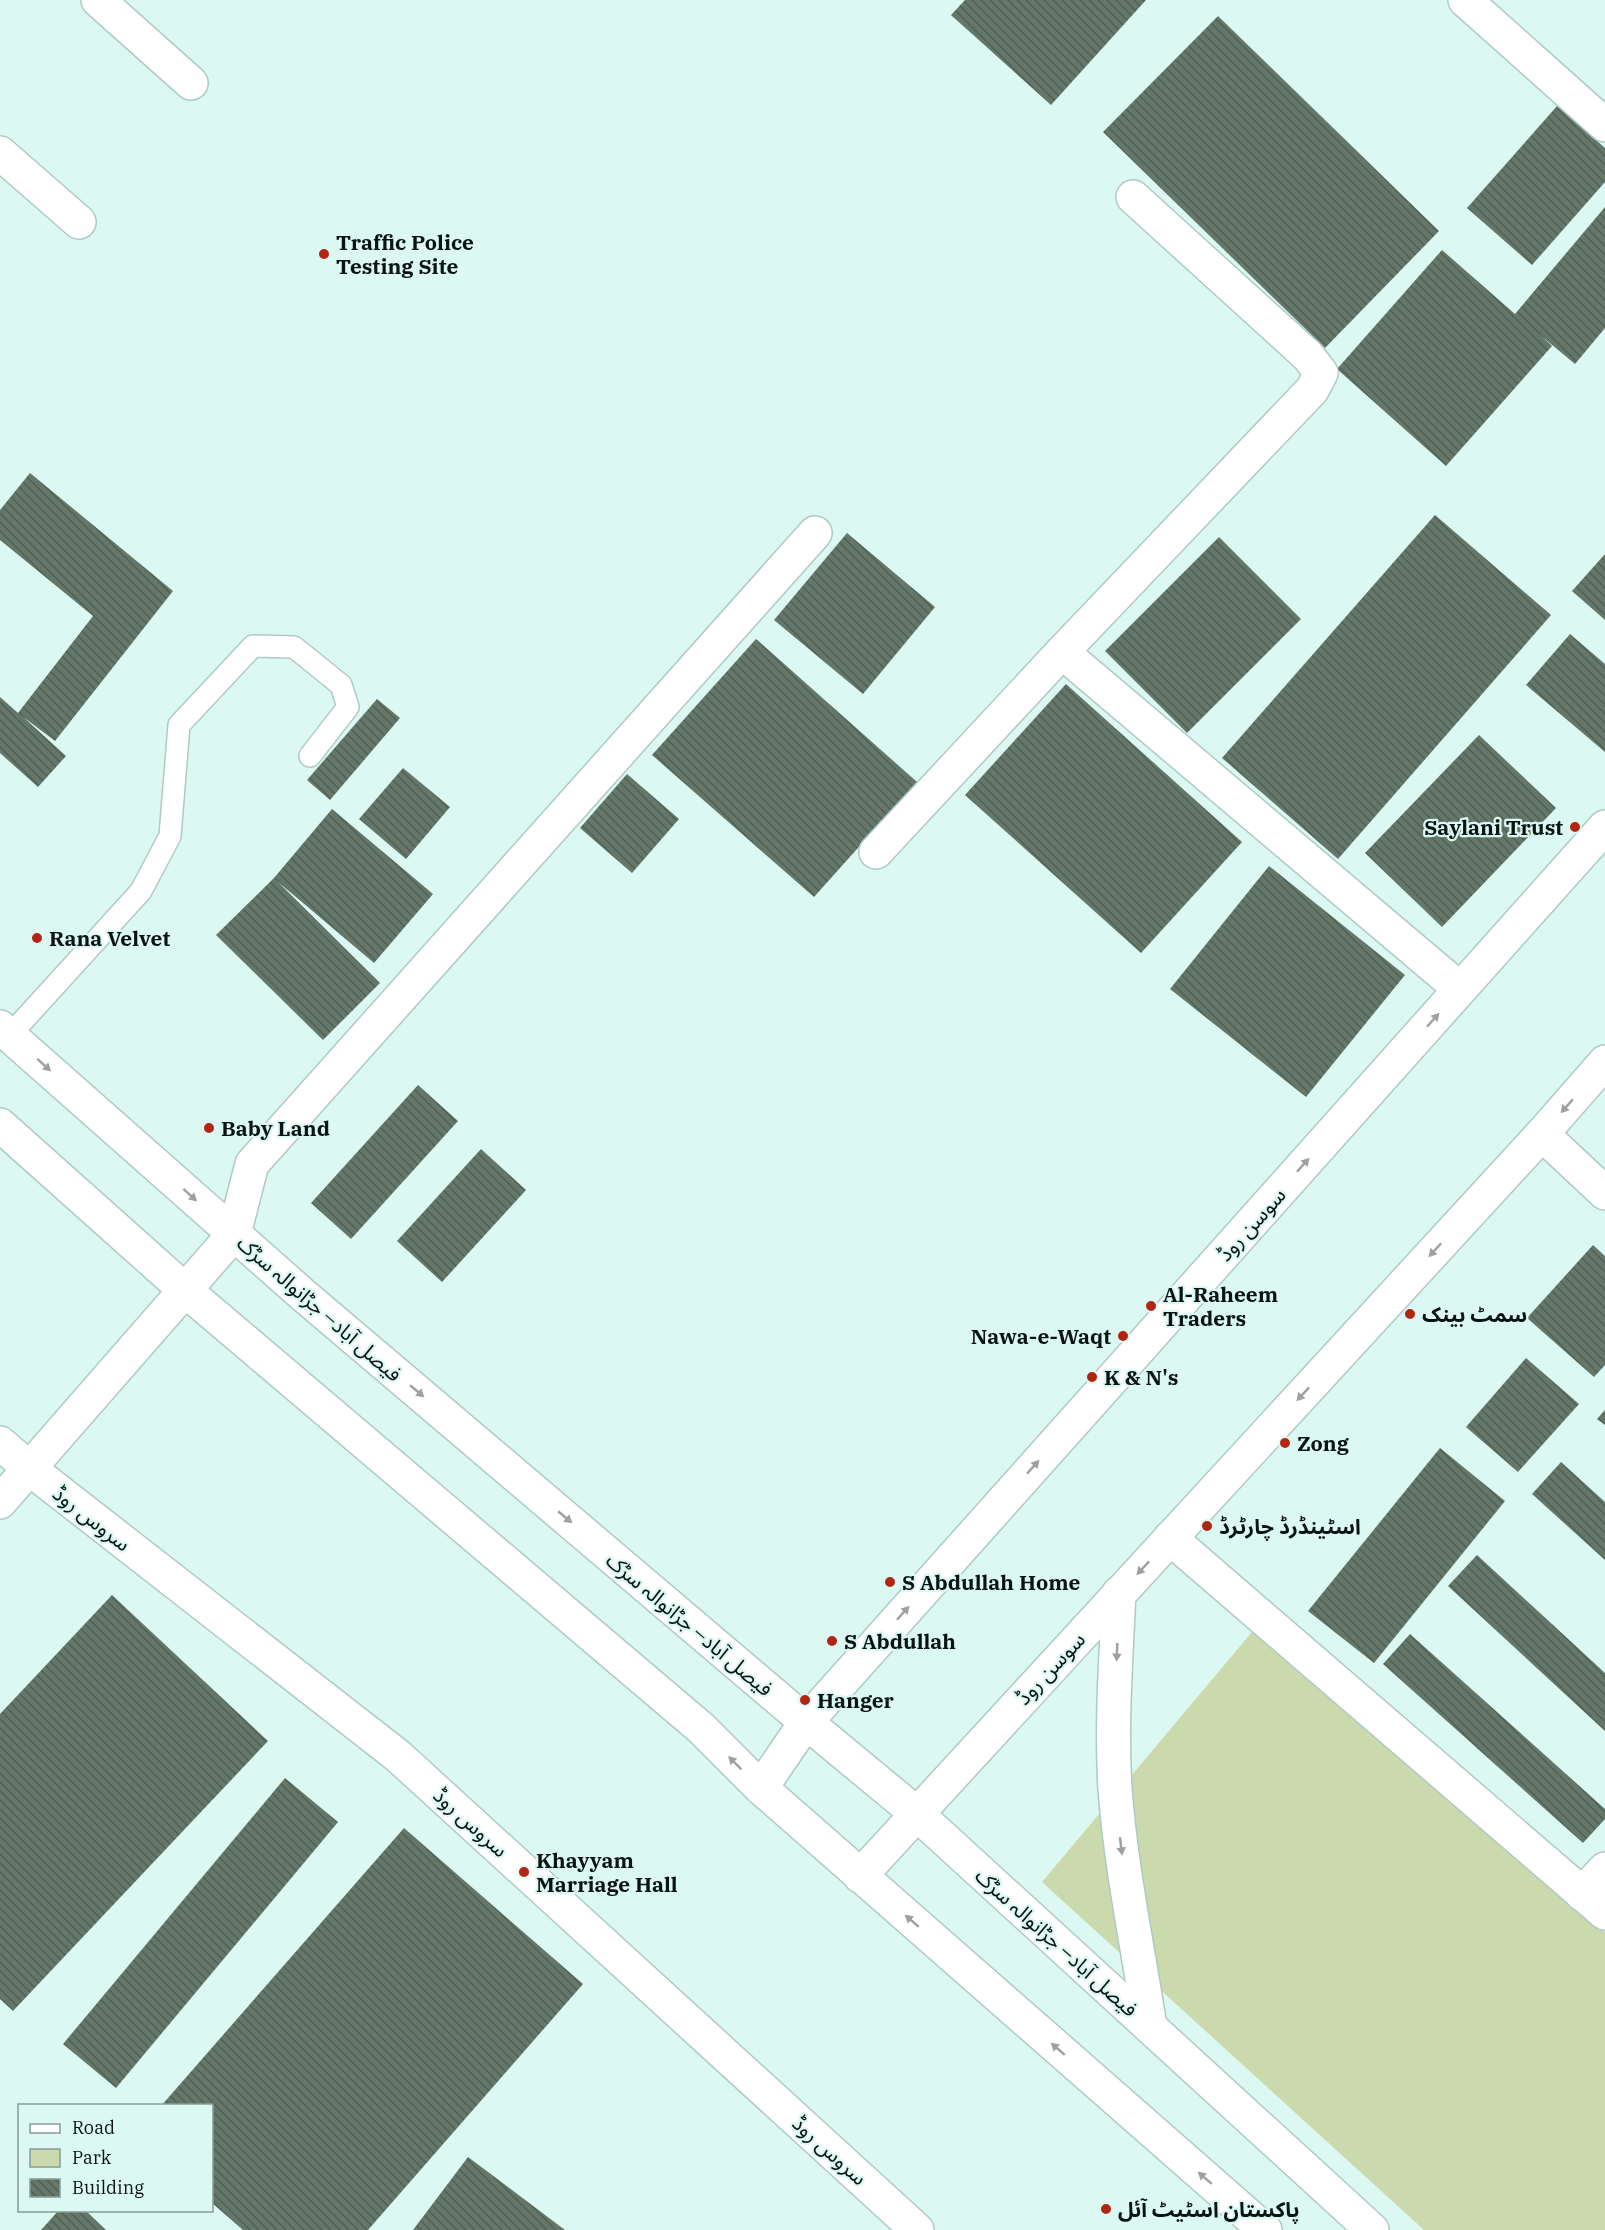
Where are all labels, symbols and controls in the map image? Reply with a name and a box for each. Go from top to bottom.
place label: Traffic Police Testing Site [336,228,474,280]
marker: Traffic Police Testing Site [317,247,331,261]
place label: Saylani Trust [1424,813,1563,841]
marker: Saylani Trust [1568,820,1582,834]
place label: Rana Velvet [49,924,170,952]
marker: Rana Velvet [30,931,44,945]
one-way arrow [1426,1013,1439,1028]
one-way arrow [36,1058,51,1071]
one-way arrow [1560,1098,1573,1114]
place label: Baby Land [221,1114,330,1142]
marker: Baby Land [202,1121,216,1135]
one-way arrow [1296,1158,1309,1173]
street label: سوسن روڈ [1210,1181,1292,1267]
one-way arrow [182,1188,198,1201]
street label: فیصل آباد– جڑانوالہ سڑک [232,1229,408,1387]
one-way arrow [1429,1242,1442,1257]
place label: Al-Raheem Traders [1163,1280,1278,1332]
marker: Al-Raheem Traders [1144,1299,1158,1313]
place label: سمٹ بینک [1422,1300,1527,1328]
marker: سمٹ بینک [1403,1307,1417,1321]
place label: Nawa-e-Waqt [971,1322,1111,1350]
marker: Nawa-e-Waqt [1116,1329,1130,1343]
place label: K & N's [1104,1363,1178,1391]
marker: K & N's [1085,1370,1099,1384]
one-way arrow [409,1384,424,1397]
one-way arrow [1296,1386,1310,1401]
place label: Zong [1297,1429,1350,1457]
marker: Zong [1278,1436,1292,1450]
one-way arrow [1026,1460,1040,1475]
street label: سروس روڈ [47,1479,137,1557]
one-way arrow [557,1510,572,1523]
place label: اسٹینڈرڈ چارٹرڈ [1219,1512,1361,1541]
marker: اسٹینڈرڈ چارٹرڈ [1200,1519,1214,1533]
street label: فیصل آباد– جڑانوالہ سڑک [601,1546,779,1702]
one-way arrow [1136,1560,1150,1574]
place label: S Abdullah Home [902,1568,1081,1596]
marker: S Abdullah Home [883,1575,897,1589]
one-way arrow [896,1606,909,1621]
street label: سوسن روڈ [1009,1625,1091,1711]
place label: S Abdullah [844,1627,956,1655]
marker: S Abdullah [825,1634,839,1648]
one-way arrow [1112,1642,1121,1661]
place label: Hanger [817,1686,895,1714]
marker: Hanger [798,1693,812,1707]
one-way arrow [729,1756,743,1770]
street label: سروس روڈ [428,1781,514,1863]
one-way arrow [1117,1837,1126,1856]
place label: Khayyam Marriage Hall [536,1846,678,1898]
street label: فیصل آباد– جڑانوالہ سڑک [970,1861,1144,2023]
marker: Khayyam Marriage Hall [517,1865,531,1879]
one-way arrow [904,1914,919,1928]
one-way arrow [1051,2043,1066,2056]
legend [18,2104,213,2212]
street label: سروس روڈ [787,2109,873,2191]
text: Road [72,2116,115,2139]
text: Park [72,2146,112,2169]
one-way arrow [1198,2172,1213,2185]
text: Building [72,2176,144,2199]
place label: پاکستان اسٹیٹ آئل [1118,2195,1300,2224]
marker: پاکستان اسٹیٹ آئل [1099,2202,1113,2216]

